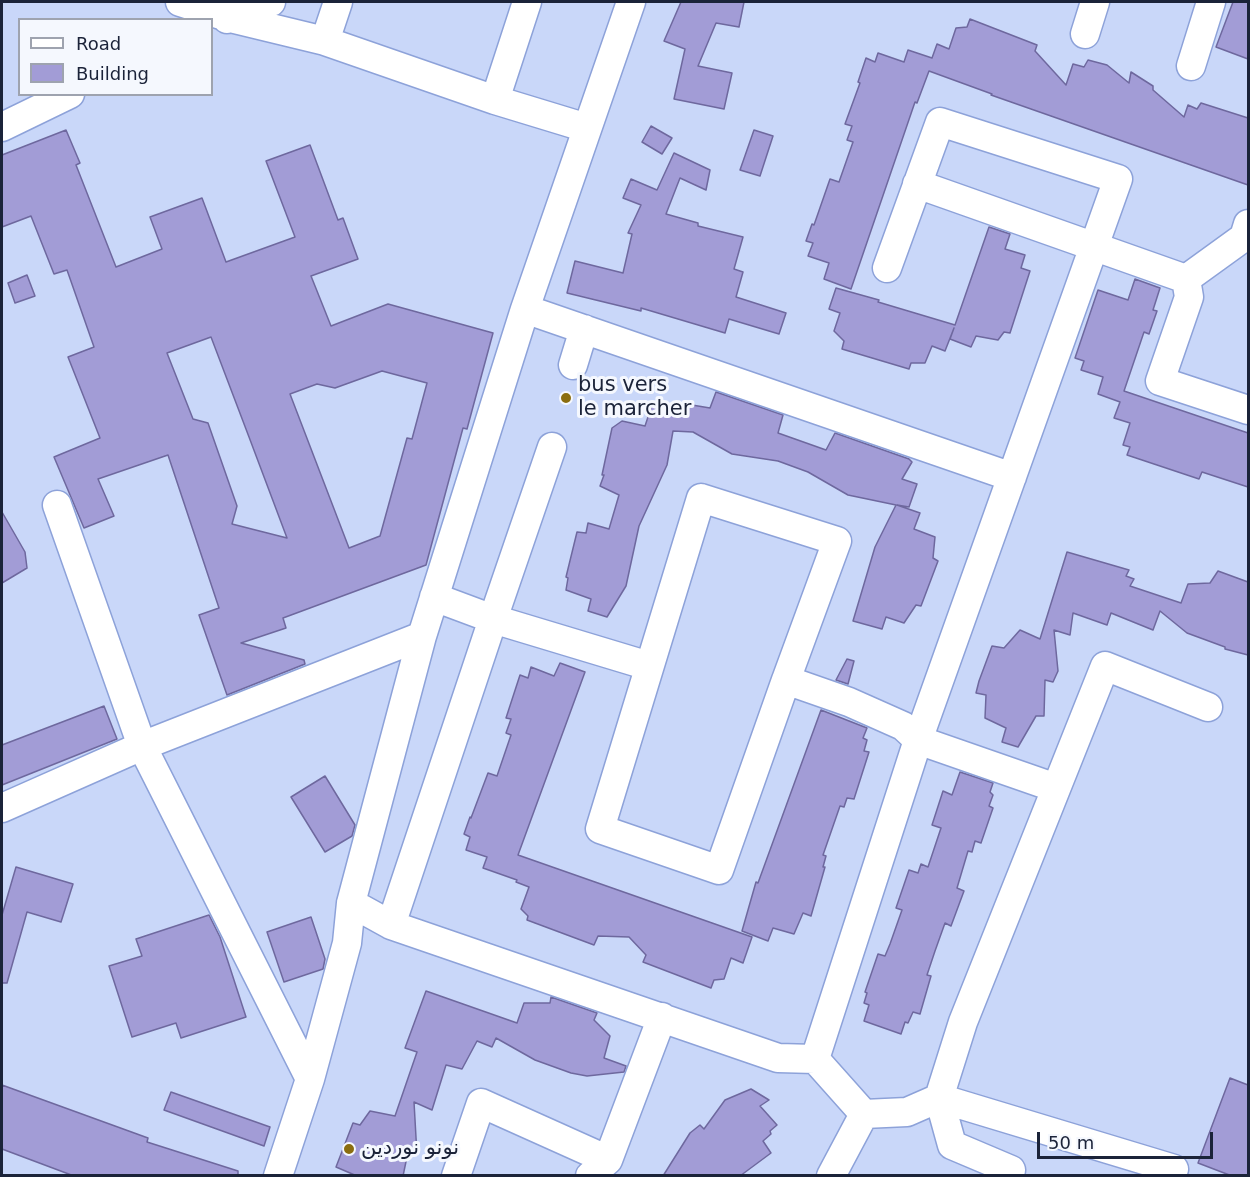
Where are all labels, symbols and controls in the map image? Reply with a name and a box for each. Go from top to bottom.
legend [18,18,213,96]
text: Road [76,33,121,54]
text: Building [76,63,149,84]
place label: bus vers le marcher [578,373,691,423]
marker: bus vers le marcher [559,391,573,405]
scale bar [1040,1120,1216,1158]
text: 50 m [1048,1132,1094,1153]
place label: نونو نوردين [361,1136,459,1162]
marker: نونو نوردين [342,1142,356,1156]

